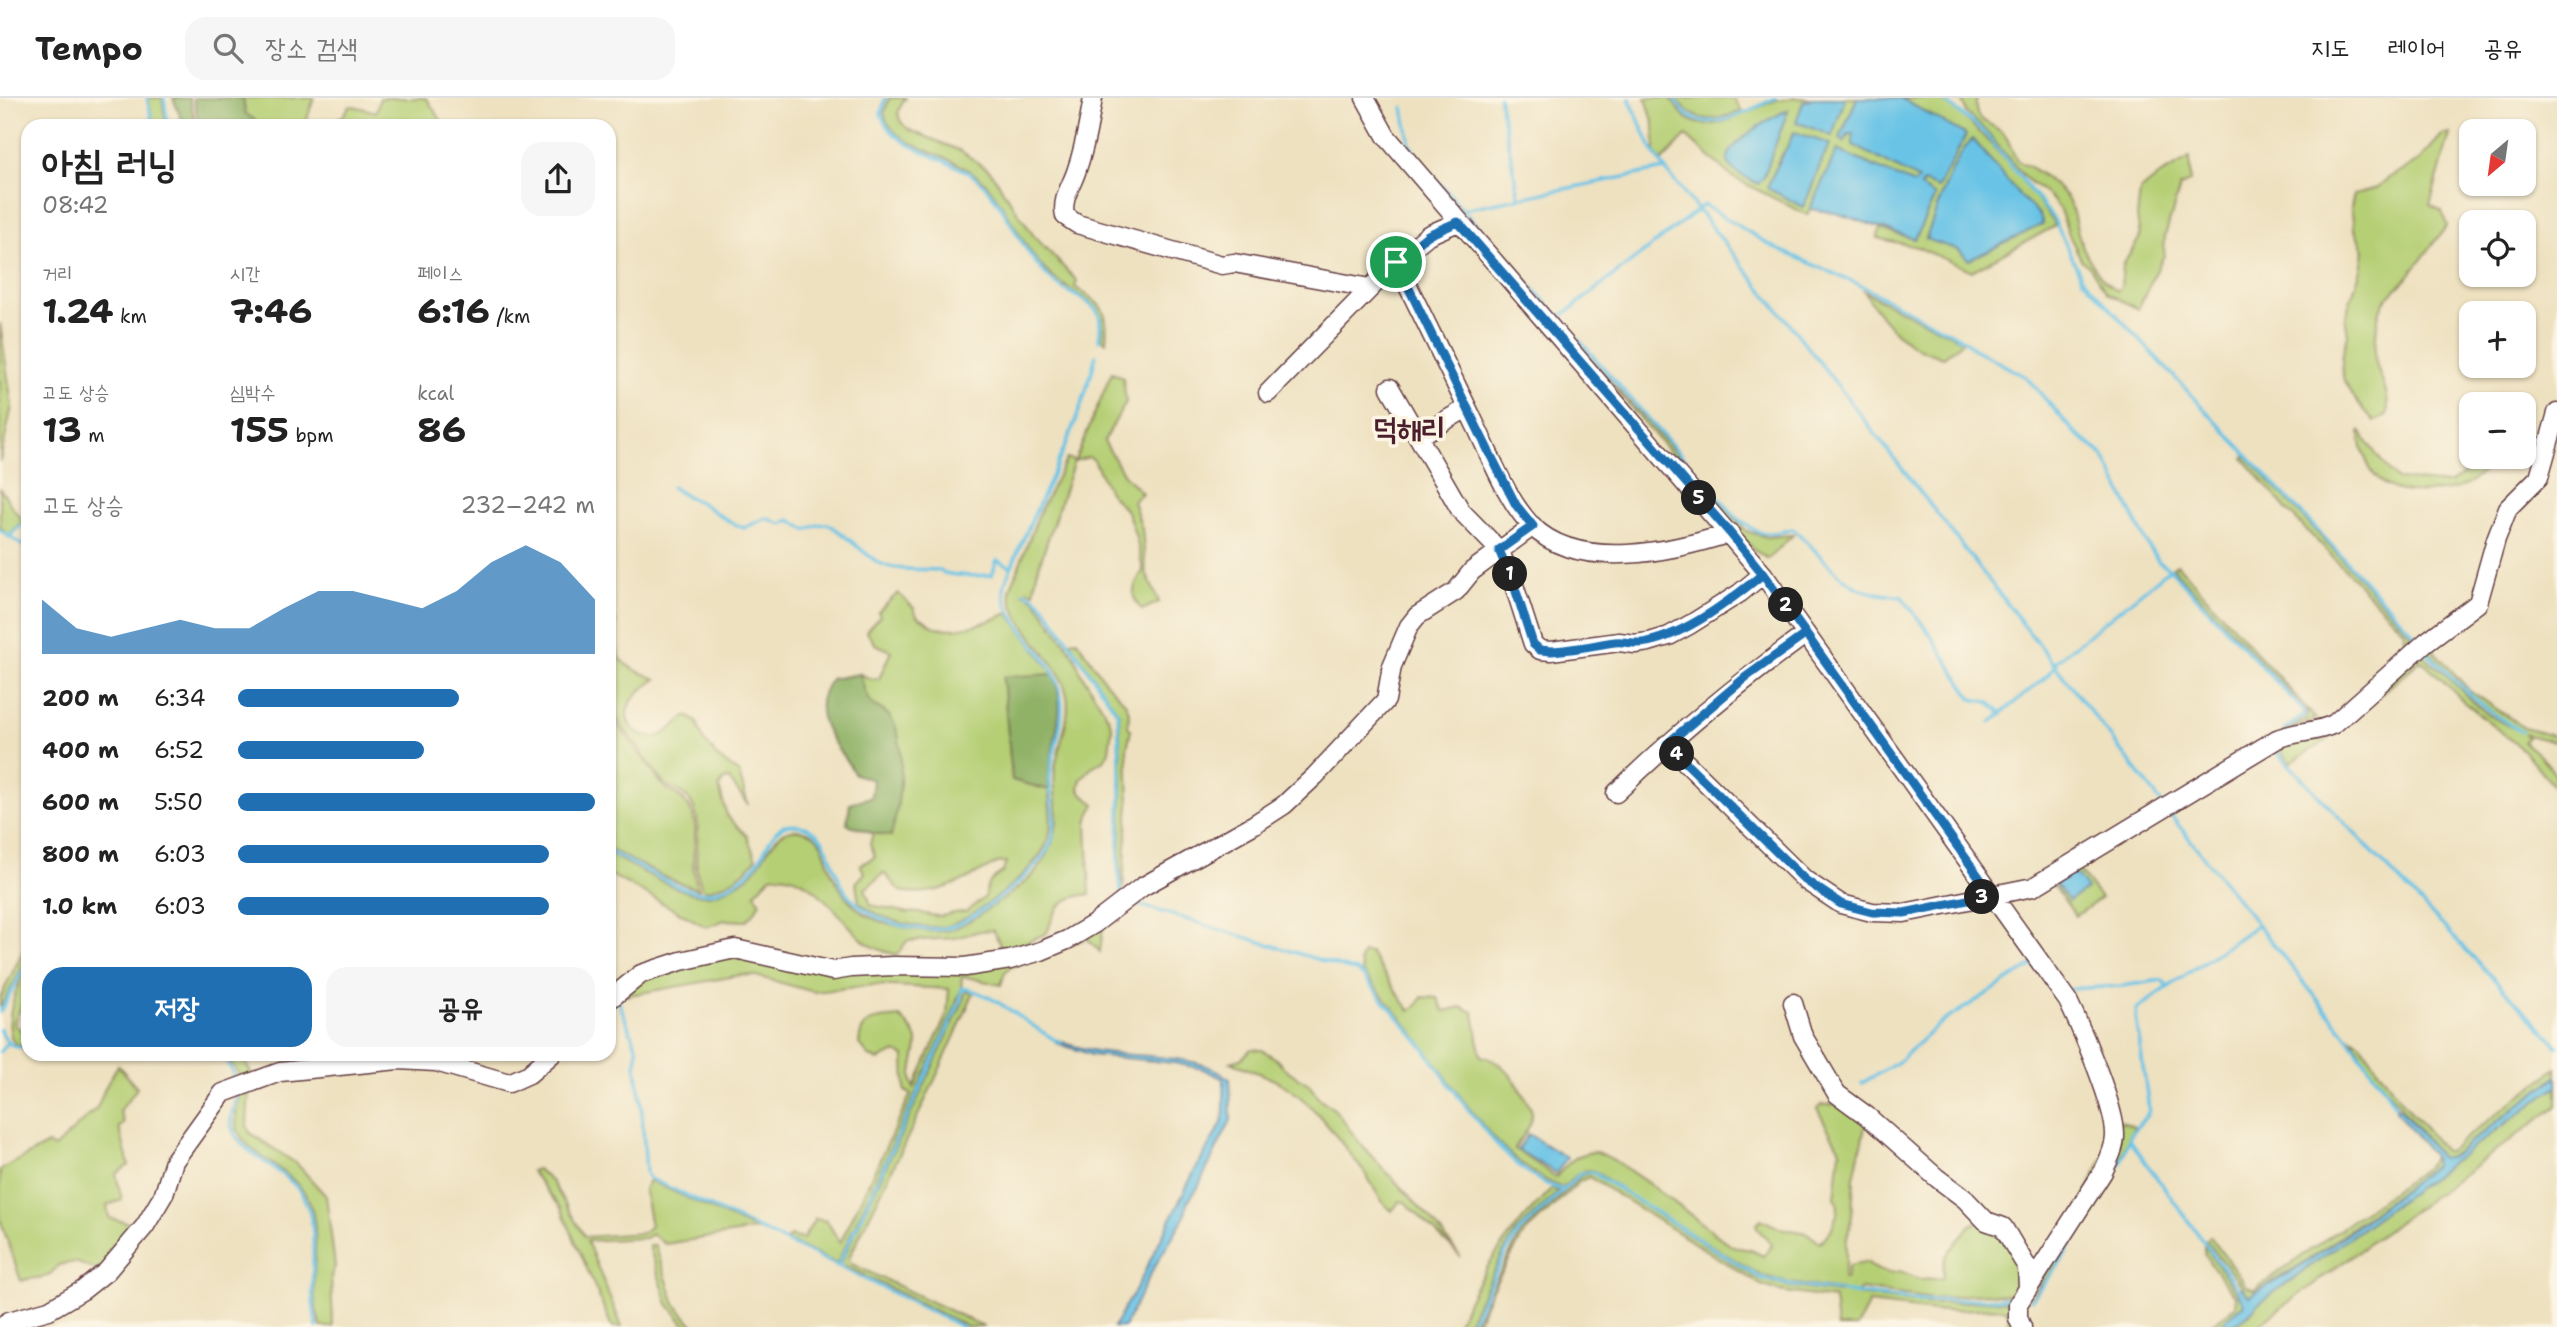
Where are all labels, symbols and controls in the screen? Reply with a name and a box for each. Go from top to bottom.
search box [185,17,675,80]
text: Tempo [35,26,143,71]
icon: search [209,29,247,67]
text: 장소 검색 [265,30,358,65]
text: 지도 [2311,32,2349,64]
text: 레이어 [2387,32,2445,64]
text: 공유 [2483,32,2522,64]
north arrow [2459,119,2536,196]
map controls [2459,119,2536,469]
text: 아침 러닝 [42,138,177,189]
button: share [521,142,595,216]
text: 08:42 [42,190,109,220]
button: locate [2459,210,2536,287]
pin [1366,232,1426,292]
icon: arrive [1377,243,1415,281]
text: 거리 [42,261,73,286]
text: 시간 [230,261,260,286]
text: 페이스 [417,261,463,286]
text: 1.24 [42,287,114,334]
text: 7:46 [230,287,313,334]
text: 6:16 [417,287,490,334]
button: + [2459,301,2536,378]
text: km [114,304,147,329]
text: /km [490,304,530,329]
text: 고도 상승 [42,380,110,405]
text: 심박수 [230,380,276,405]
text: kcal [417,381,454,406]
button: − [2459,392,2536,469]
text: 13 [42,406,82,453]
text: 155 [230,406,289,453]
text: 86 [417,406,466,453]
district label: 덕해리 [1373,408,1445,449]
text: m [82,423,105,448]
text: bpm [289,423,334,448]
pin: 5 [1682,480,1716,516]
text: 5 [1693,485,1704,510]
text: 고도 상승 [42,490,124,520]
text: 232–242 m [460,490,595,520]
pin: 1 [1492,556,1528,592]
text: 1 [1505,561,1514,586]
pin: 2 [1768,588,1803,622]
text: 2 [1779,592,1792,617]
text: 200 m [42,683,119,713]
text: 6:34 [154,683,206,713]
text: 400 m [42,735,119,765]
text: 6:52 [154,735,204,765]
pin: 4 [1660,736,1694,772]
text: 4 [1670,741,1683,766]
text: 600 m [42,787,119,817]
text: 5:50 [154,787,203,817]
text: 800 m [42,839,119,869]
text: 6:03 [154,839,206,869]
pin: 3 [1965,880,2000,914]
text: 3 [1975,884,1988,909]
text: 1.0 km [42,891,117,921]
text: 6:03 [154,891,206,921]
button: 저장 [42,967,312,1047]
button: 공유 [326,967,595,1047]

